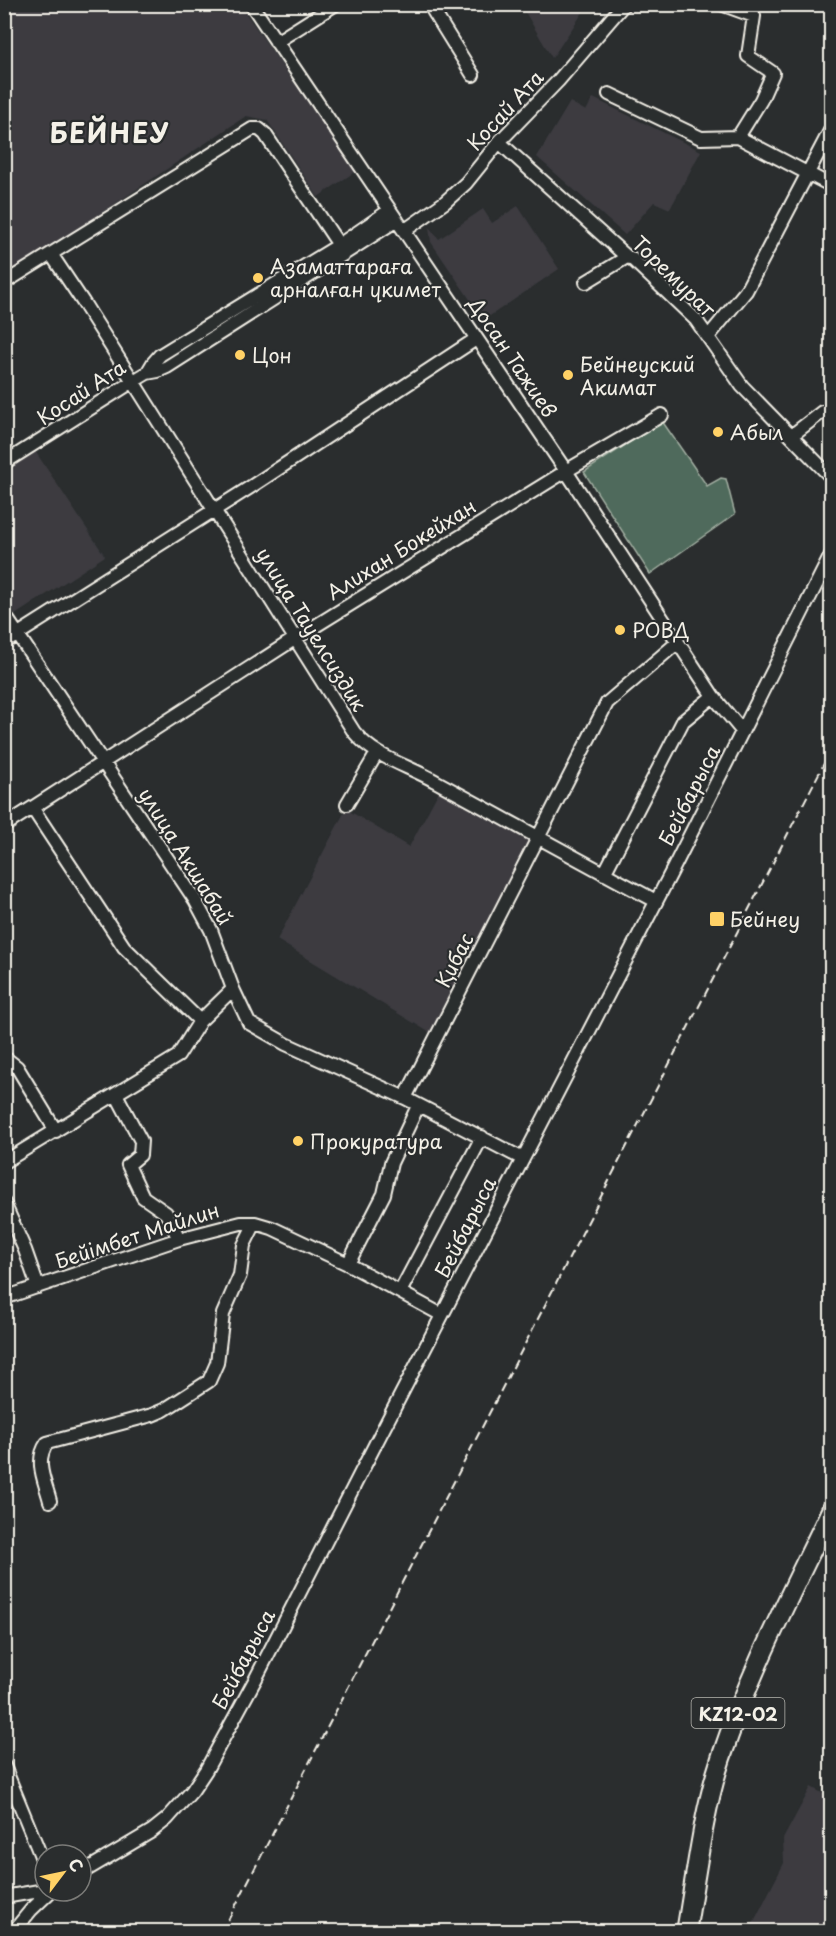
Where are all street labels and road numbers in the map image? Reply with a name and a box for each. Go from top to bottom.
street label: Косай Ата [460,62,551,157]
street label: Торемурат [626,228,723,324]
street label: Досан Тажиев [461,290,564,423]
street label: Косай Ата [31,352,132,432]
street label: Алихан Бокейхан [321,491,481,607]
street label: улица Тауелсиздик [249,541,375,717]
street label: Бейбарыса [651,739,727,851]
street label: улица Акшабай [132,781,240,931]
street label: Қибас [428,927,480,993]
street label: Бейбарыса [427,1171,503,1283]
street label: Бейімбет Майлин [51,1194,223,1276]
street label: Бейбарыса [204,1603,282,1714]
road number: KZ12-02 [692,1698,784,1728]

